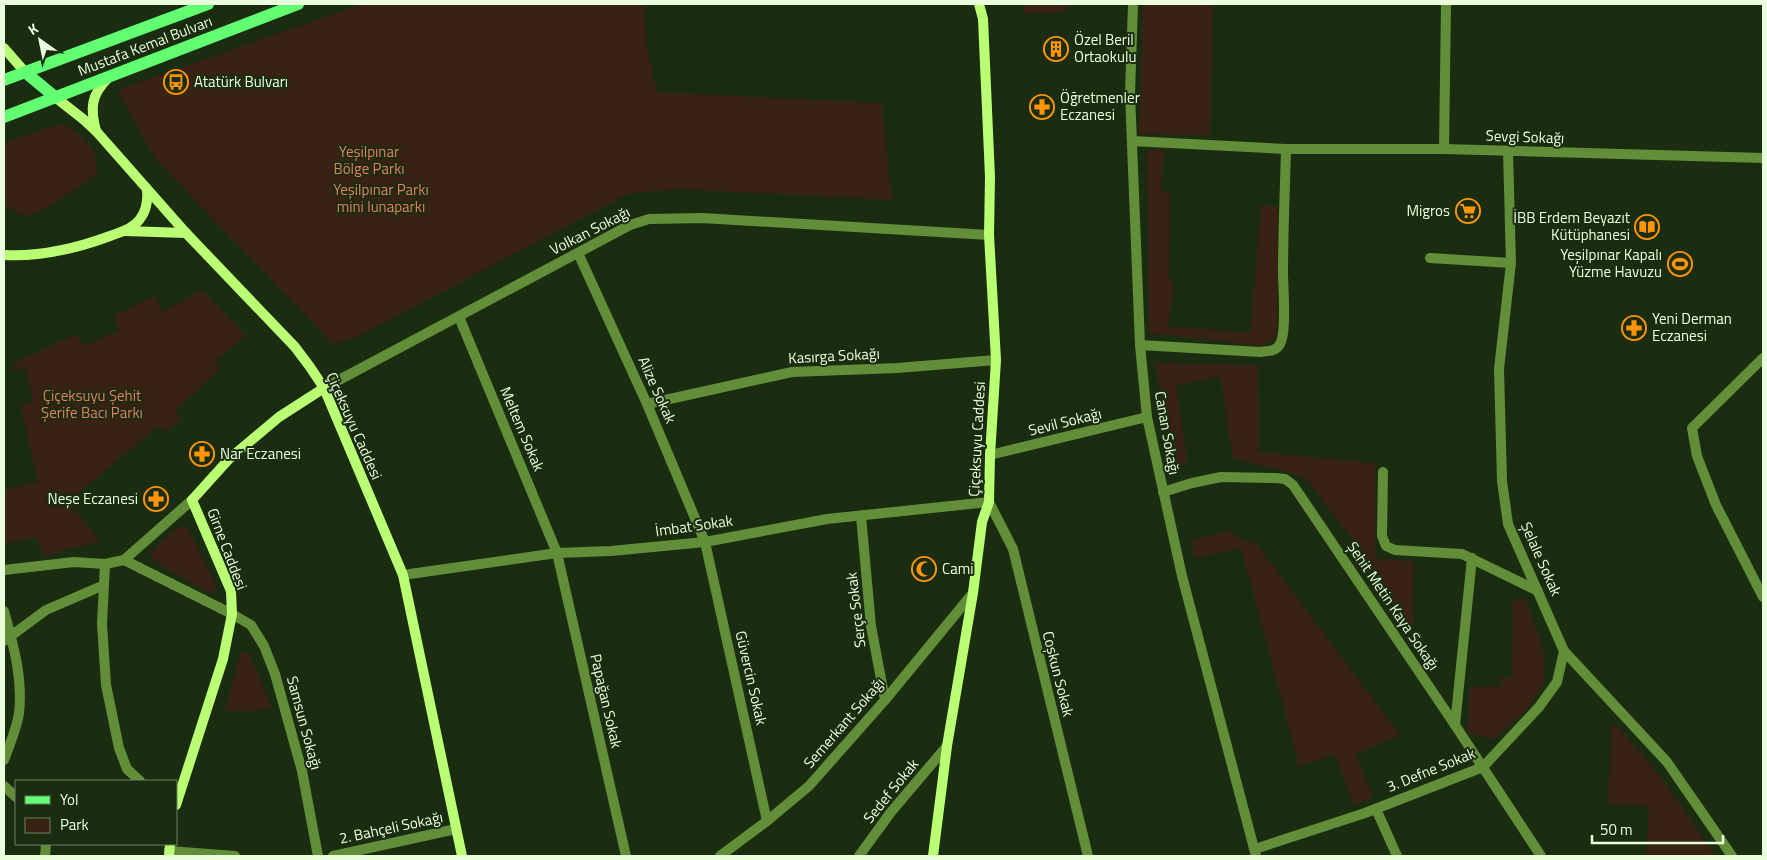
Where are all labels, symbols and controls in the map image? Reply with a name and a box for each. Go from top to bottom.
street label: Mustafa Kemal Bulvarı [74,9,215,82]
north arrow [15,15,65,65]
text: K [23,17,42,40]
place label: Özel Beril Ortaokulu [1074,28,1136,68]
building icon: Özel Beril Ortaokulu [1043,36,1069,62]
bus stop icon: Atatürk Bulvarı [163,69,189,95]
place label: Atatürk Bulvarı [194,70,288,93]
place label: Öğretmenler Eczanesi [1060,86,1140,126]
pharmacy icon: Öğretmenler Eczanesi [1029,94,1055,120]
street label: Sevgi Sokağı [1485,124,1565,149]
park label: Yeşilpınar Bölge Parkı [333,140,405,180]
park label: Yeşilpınar Parkı mini lunaparkı [333,178,429,218]
supermarket icon: Migros [1455,198,1481,224]
place label: Migros [1406,199,1450,222]
street label: Volkan Sokağı [546,200,634,261]
place label: İBB Erdem Beyazıt Kütüphanesi [1513,206,1631,246]
library icon: İBB Erdem Beyazıt Kütüphanesi [1634,214,1660,240]
place label: Yeşilpınar Kapalı Yüzme Havuzu [1560,243,1662,283]
sports icon: Yeşilpınar Kapalı Yüzme Havuzu [1667,251,1693,277]
place label: Yeni Derman Eczanesi [1652,307,1732,347]
pharmacy icon: Yeni Derman Eczanesi [1621,315,1647,341]
street label: Kasırga Sokağı [788,342,880,369]
street label: Alize Sokak [632,353,682,427]
street label: Çiçeksuyu Caddesi [320,368,388,483]
street label: Çiçeksuyu Caddesi [962,381,991,497]
street label: Meltem Sokak [494,383,551,475]
park label: Çiçeksuyu Şehit Şerife Bacı Parkı [41,384,143,424]
street label: Canan Sokağı [1149,389,1186,476]
street label: Sevil Sokağı [1026,401,1104,442]
pharmacy icon: Nar Eczanesi [189,441,215,467]
place label: Nar Eczanesi [220,442,301,465]
pharmacy icon: Neşe Eczanesi [143,486,169,512]
place label: Neşe Eczanesi [48,487,138,510]
street label: Girne Caddesi [201,505,254,593]
street label: İmbat Sokak [654,509,734,542]
street label: Şelale Sokak [1515,518,1568,600]
street label: Şehit Metin Kaya Sokağı [1342,537,1445,675]
mosque icon: Cami [911,556,937,582]
place label: Cami [942,557,974,580]
street label: Serçe Sokak [839,571,872,649]
street label: Güvercin Sokak [729,629,773,727]
street label: Coşkun Sokak [1037,629,1080,719]
street label: Papağan Sokak [584,651,629,750]
street label: Semerkant Sokağı [798,672,890,773]
street label: Samsun Sokağı [281,673,328,772]
street label: 3. Defne Sokak [1383,741,1479,798]
street label: Sedef Sokak [857,753,924,828]
legend [15,780,178,845]
text: Yol [60,788,78,811]
street label: 2. Bahçeli Sokağı [337,805,445,850]
scale bar [1592,812,1723,844]
text: Park [60,813,89,836]
text: 50 m [1600,818,1633,841]

